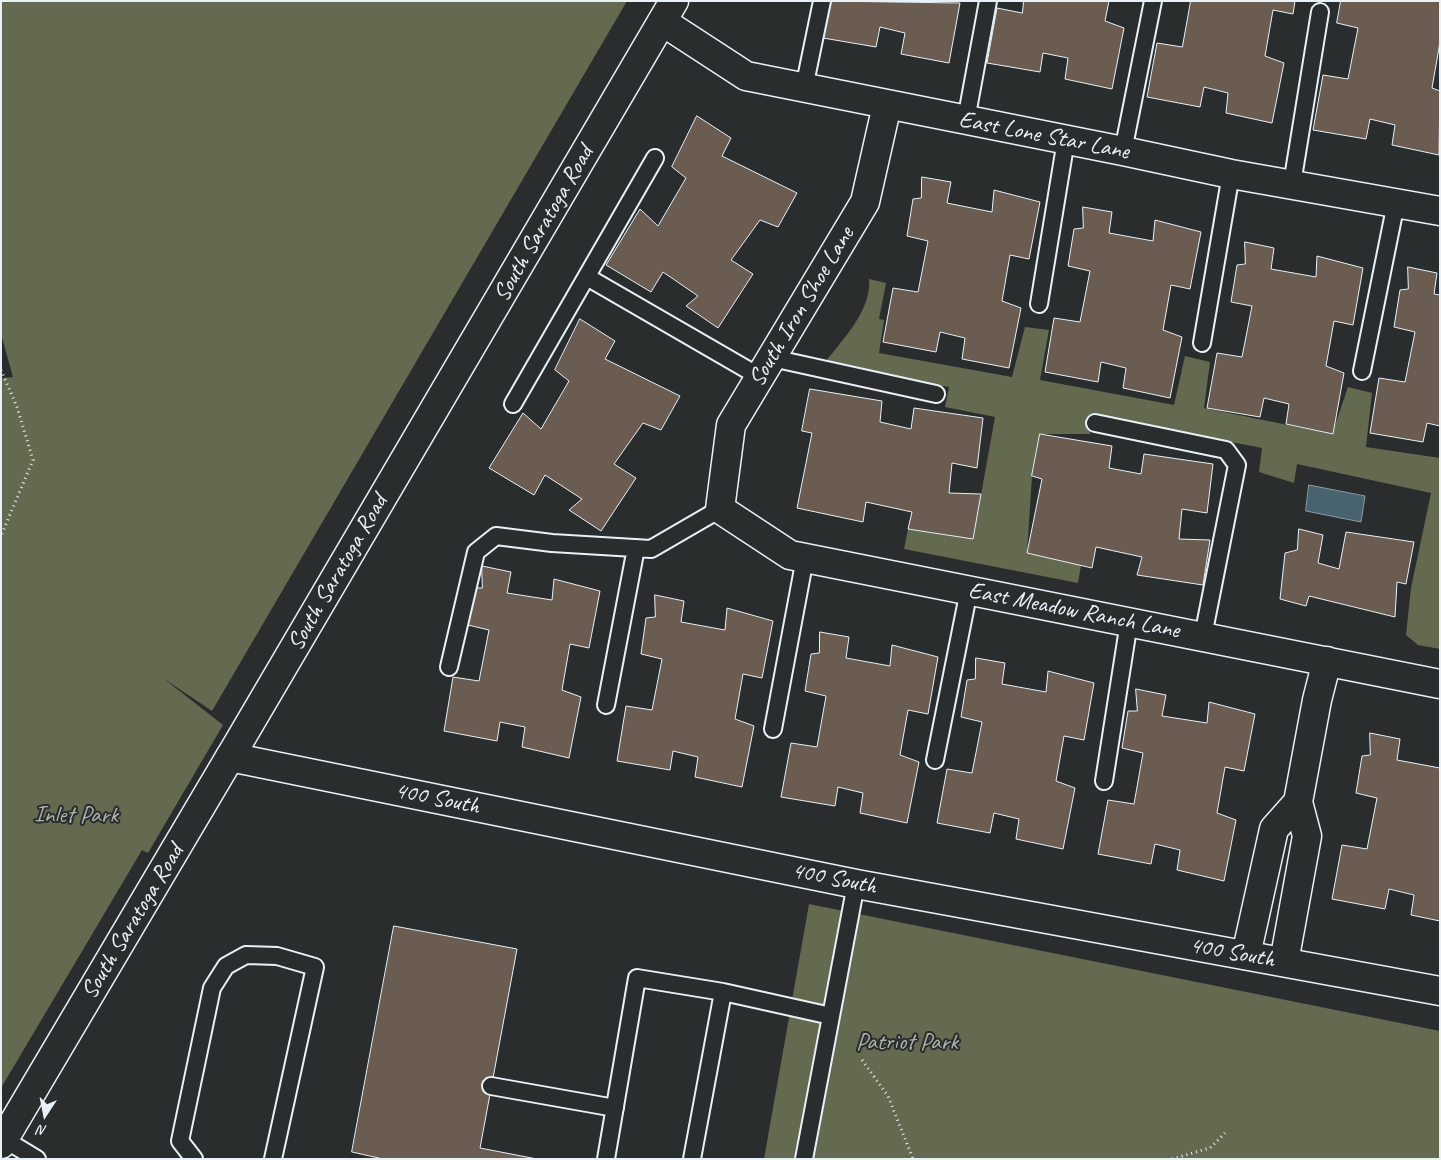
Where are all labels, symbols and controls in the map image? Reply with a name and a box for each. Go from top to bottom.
street label: East Lone Star Lane [957,105,1131,167]
street label: South Saratoga Road [488,141,600,307]
street label: South Iron Shoe Lane [743,222,861,392]
street label: South Saratoga Road [282,490,394,656]
street label: East Meadow Ranch Lane [966,576,1182,646]
street label: 400 South [392,777,482,821]
park label: Inlet Park [34,802,118,830]
street label: South Saratoga Road [76,840,190,1004]
street label: 400 South [789,857,879,901]
street label: 400 South [1187,931,1277,975]
park label: Patriot Park [856,1029,958,1057]
north arrow [20,1090,70,1140]
text: N [36,1121,48,1139]

